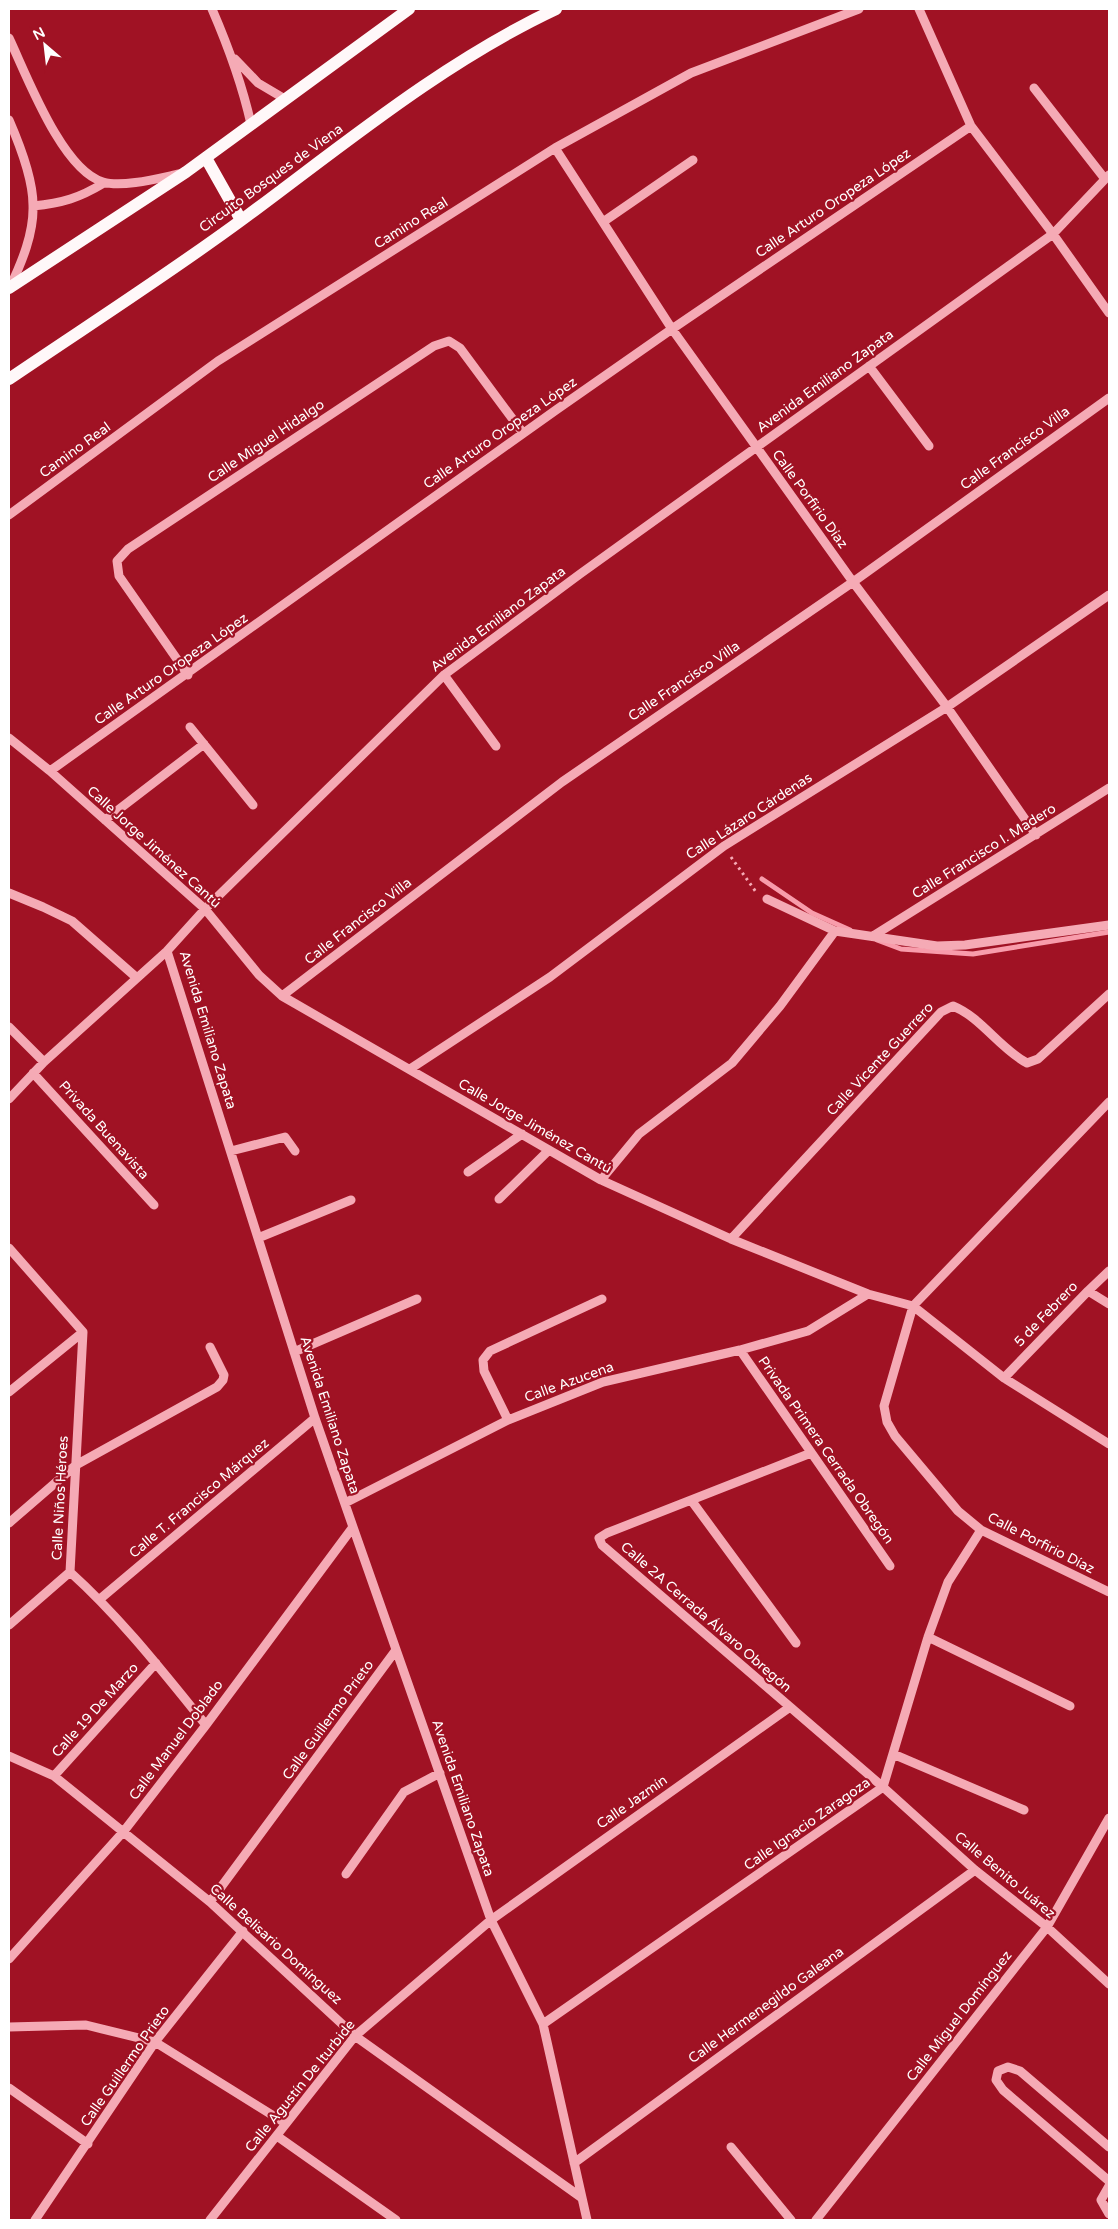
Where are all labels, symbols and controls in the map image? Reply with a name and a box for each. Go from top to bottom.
north arrow [20,20,70,70]
text: N [30,24,48,44]
street label: Circuito Bosques de Viena [196,120,346,236]
street label: Calle Arturo Oropeza López [752,145,914,261]
street label: Camino Real [371,194,451,252]
street label: Avenida Emiliano Zapata [753,326,897,436]
street label: Calle Arturo Oropeza López [420,373,580,493]
street label: Calle Miguel Hidalgo [205,396,327,486]
street label: Calle Francisco Villa [957,403,1073,493]
street label: Camino Real [36,418,114,482]
street label: Calle Porfirio Díaz [768,446,852,552]
street label: Avenida Emiliano Zapata [427,563,569,675]
street label: Calle Arturo Oropeza López [91,609,251,729]
street label: Calle Francisco Villa [625,637,743,725]
street label: Calle Lázaro Cárdenas [683,769,815,863]
street label: Calle Jorge Jiménez Cantú [84,782,224,912]
street label: Calle Francisco I. Madero [909,800,1059,902]
street label: Calle Francisco Villa [301,874,415,968]
street label: Avenida Emiliano Zapata [176,949,240,1111]
street label: Calle Vicente Guerrero [823,999,937,1119]
street label: Calle Jorge Jiménez Cantú [455,1075,615,1177]
street label: Privada Buenavista [55,1077,153,1183]
street label: 5 de Febrero [1011,1278,1081,1350]
street label: Avenida Emiliano Zapata [296,1334,364,1496]
street label: Privada Primera Cerrada Obregón [755,1353,897,1547]
street label: Calle Azucena [522,1358,616,1406]
street label: Calle Niños Héroes [48,1435,72,1561]
street label: Calle T. Francisco Márquez [126,1435,272,1561]
street label: Calle Porfirio Díaz [985,1509,1097,1577]
street label: Calle 2A Cerrada Álvaro Obregón [617,1538,795,1696]
street label: Calle Guillermo Prieto [279,1657,377,1783]
street label: Calle 19 De Marzo [48,1659,142,1761]
street label: Calle Manuel Doblado [125,1677,227,1803]
street label: Avenida Emiliano Zapata [428,1717,498,1879]
street label: Calle Jazmín [593,1771,671,1833]
street label: Calle Ignacio Zaragoza [740,1774,874,1874]
street label: Calle Benito Juárez [951,1828,1059,1922]
street label: Calle Belisario Domínguez [206,1880,346,2008]
street label: Calle Hermenegildo Galeana [685,1943,847,2067]
street label: Calle Miguel Domínguez [903,1947,1015,2085]
street label: Calle Guillermo Prieto [77,2002,173,2130]
street label: Calle Agustín De Iturbide [241,2016,359,2156]

